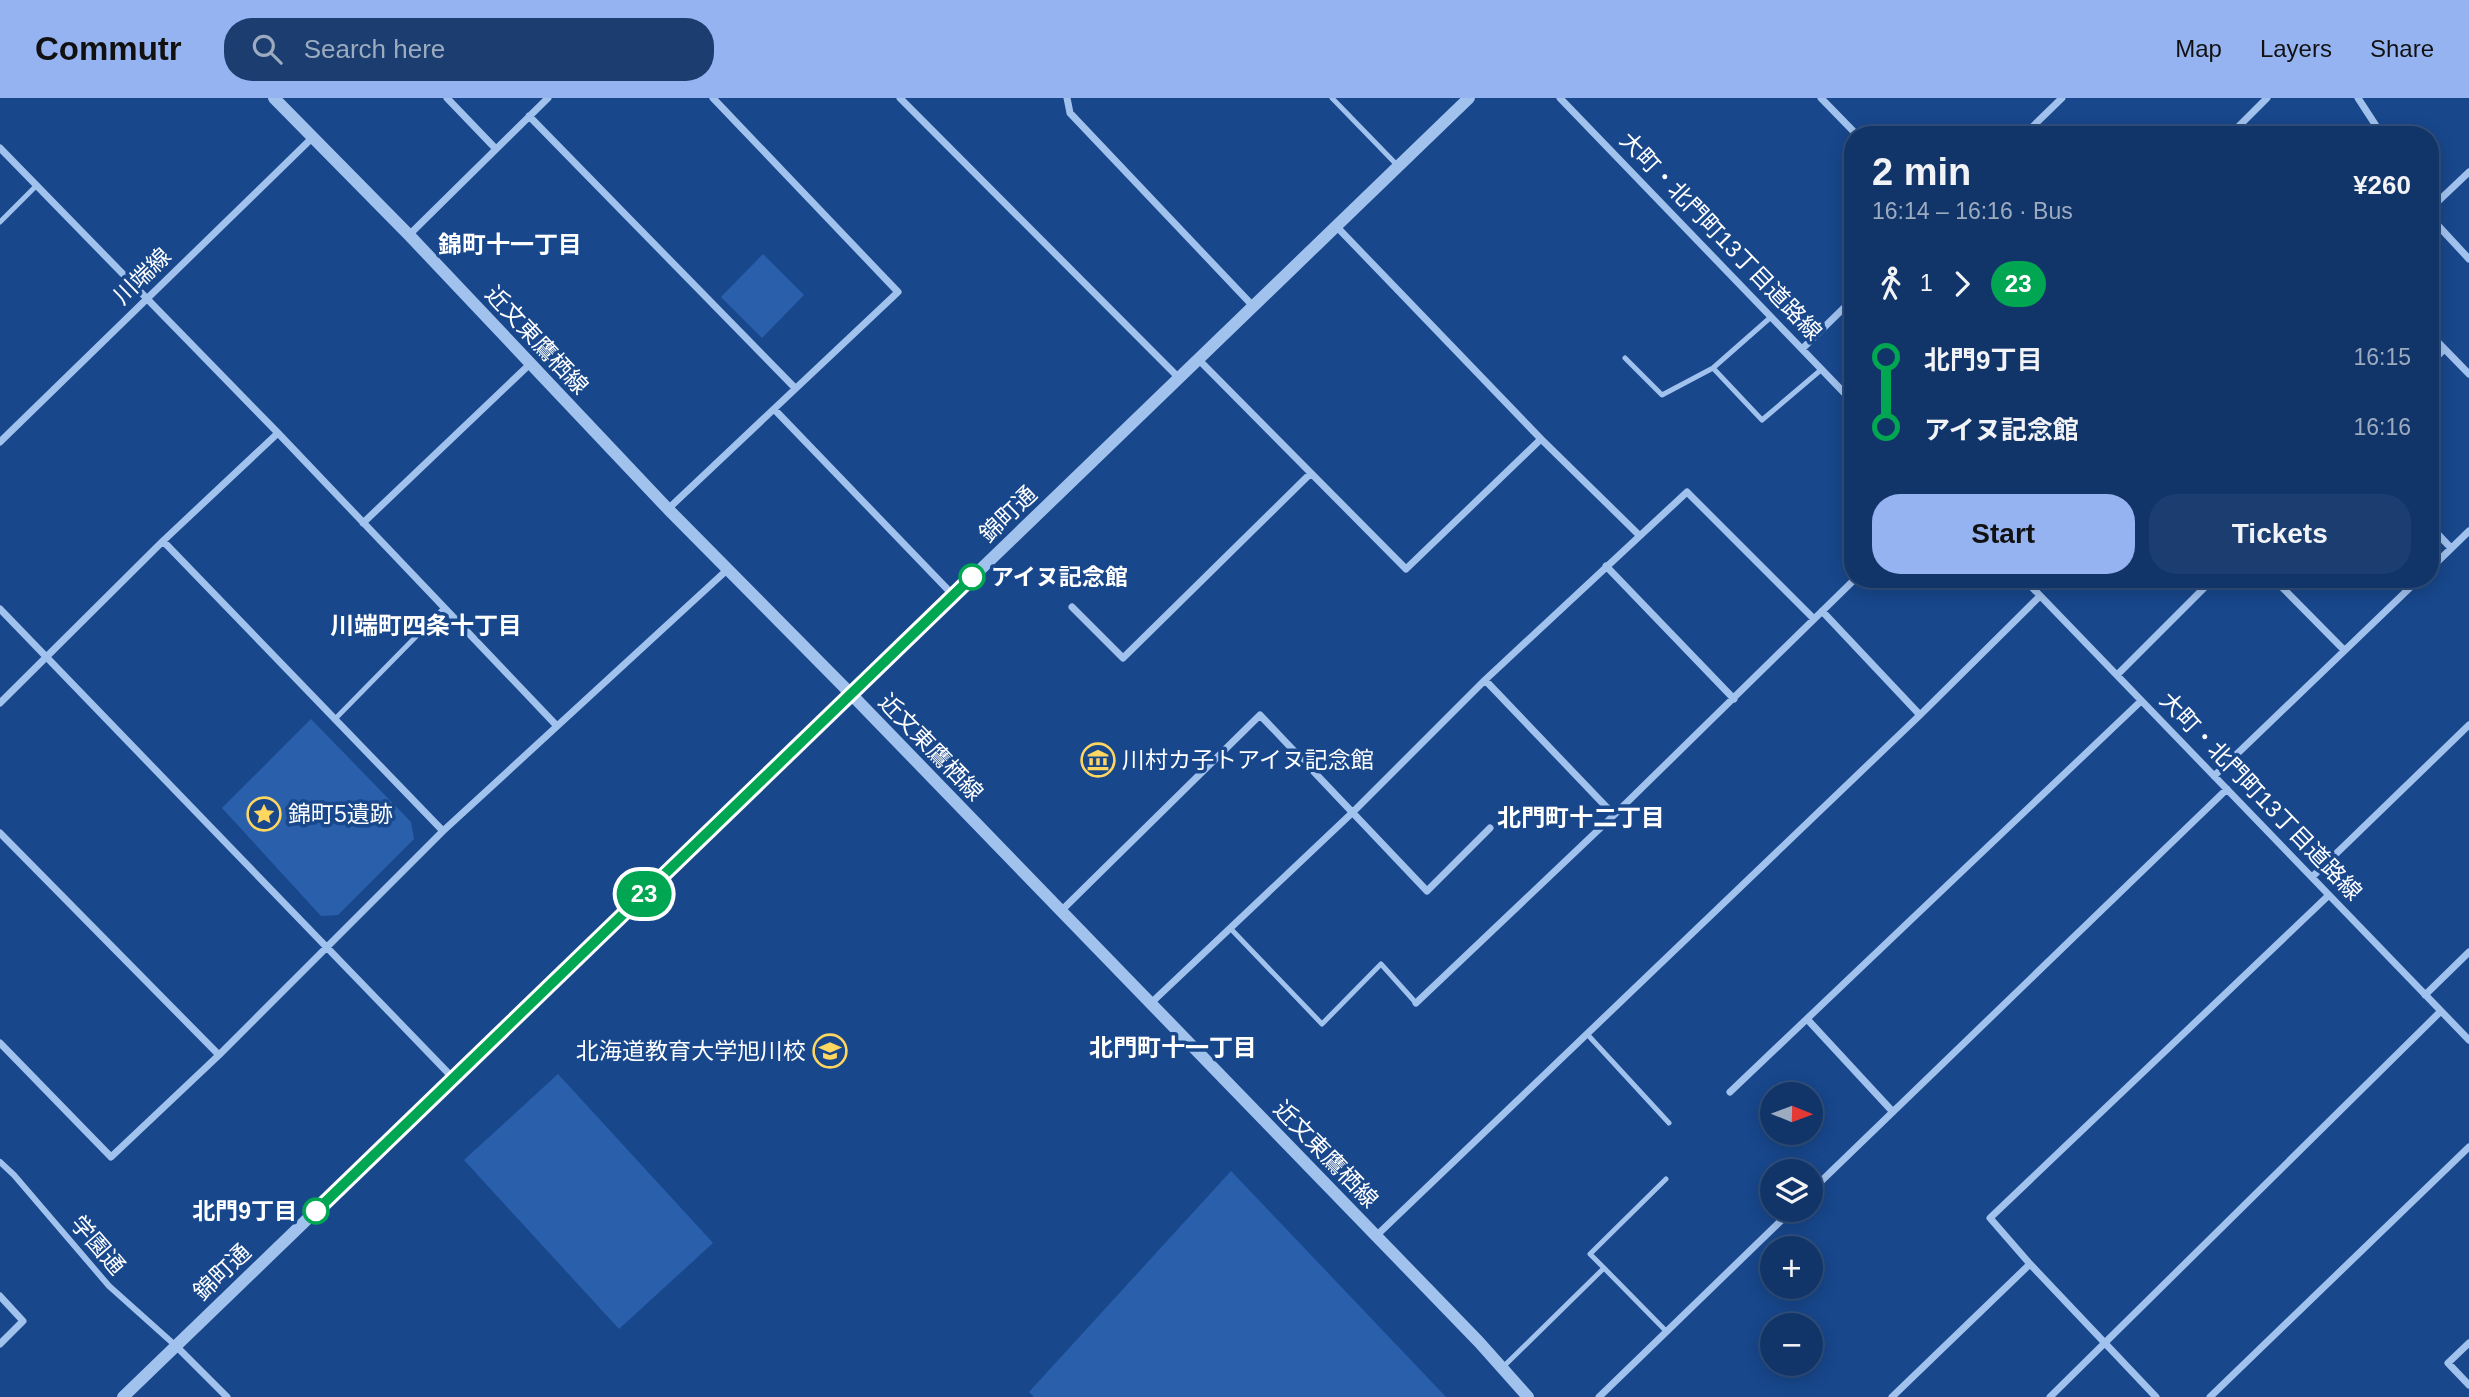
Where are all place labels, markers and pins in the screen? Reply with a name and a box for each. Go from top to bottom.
marker: アイヌ記念館 [959,564,985,590]
place label: アイヌ記念館 [991,564,1128,590]
museum icon: 川村カ子トアイヌ記念館 [1079,741,1117,779]
place label: 川村カ子トアイヌ記念館 [1122,747,1374,773]
place icon: 錦町5遺跡 [245,795,283,833]
place label: 錦町5遺跡 [288,801,393,827]
school or university icon: 北海道教育大学旭川校 [811,1032,849,1070]
place label: 北海道教育大学旭川校 [576,1038,806,1064]
place label: 北門9丁目 [192,1198,297,1224]
marker: 北門9丁目 [303,1198,329,1224]

